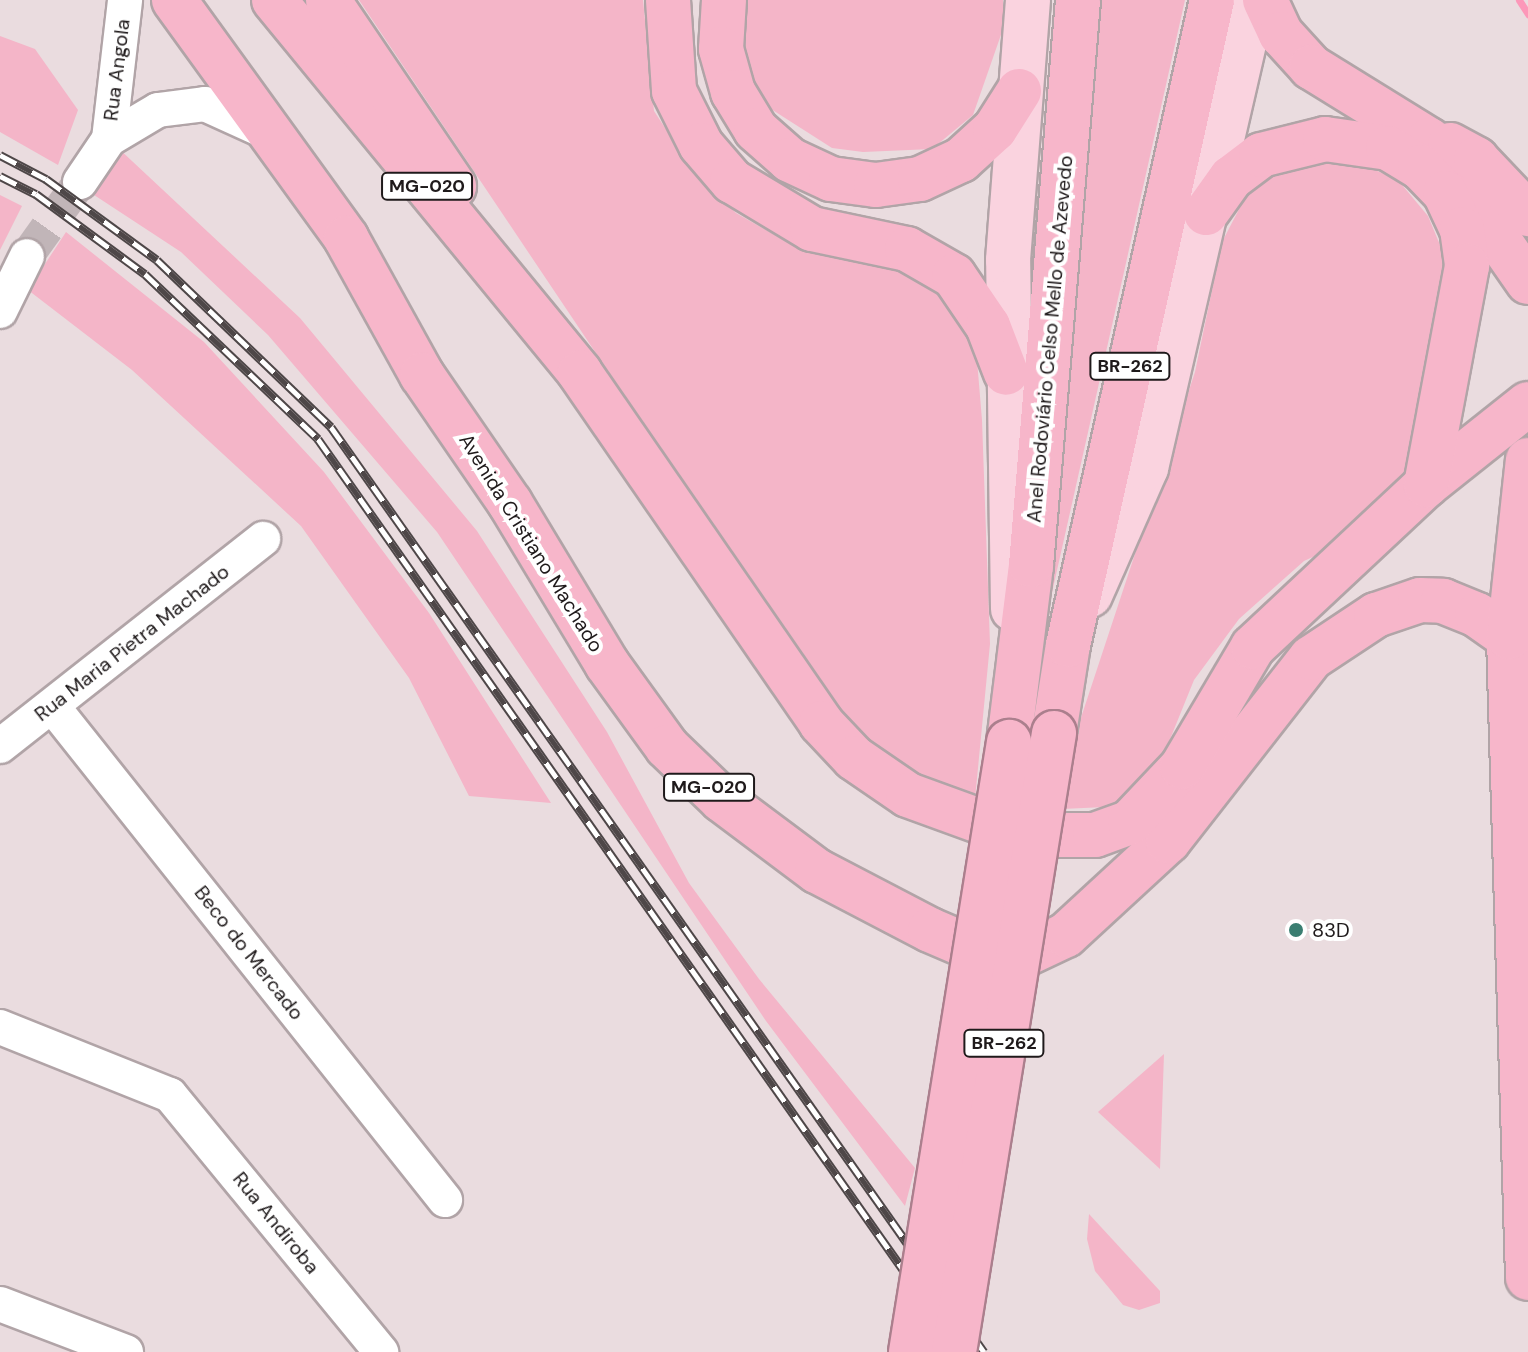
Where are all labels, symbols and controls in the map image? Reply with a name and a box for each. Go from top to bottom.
street label: Rua Angola [99,18,135,122]
street label: Anel Rodoviário Celso Mello de Azevedo [1022,154,1078,524]
road number: MG-020 [381,172,473,200]
road number: BR-262 [1088,352,1172,380]
street label: Avenida Cristiano Machado [454,429,608,657]
street label: Rua Maria Pietra Machado [30,560,234,726]
road number: MG-020 [663,773,755,801]
street label: Beco do Mercado [189,881,309,1025]
place label: 83D [1312,918,1350,942]
marker: 83D [1287,921,1305,939]
road number: BR-262 [962,1029,1046,1057]
street label: Rua Andiroba [228,1167,324,1279]

